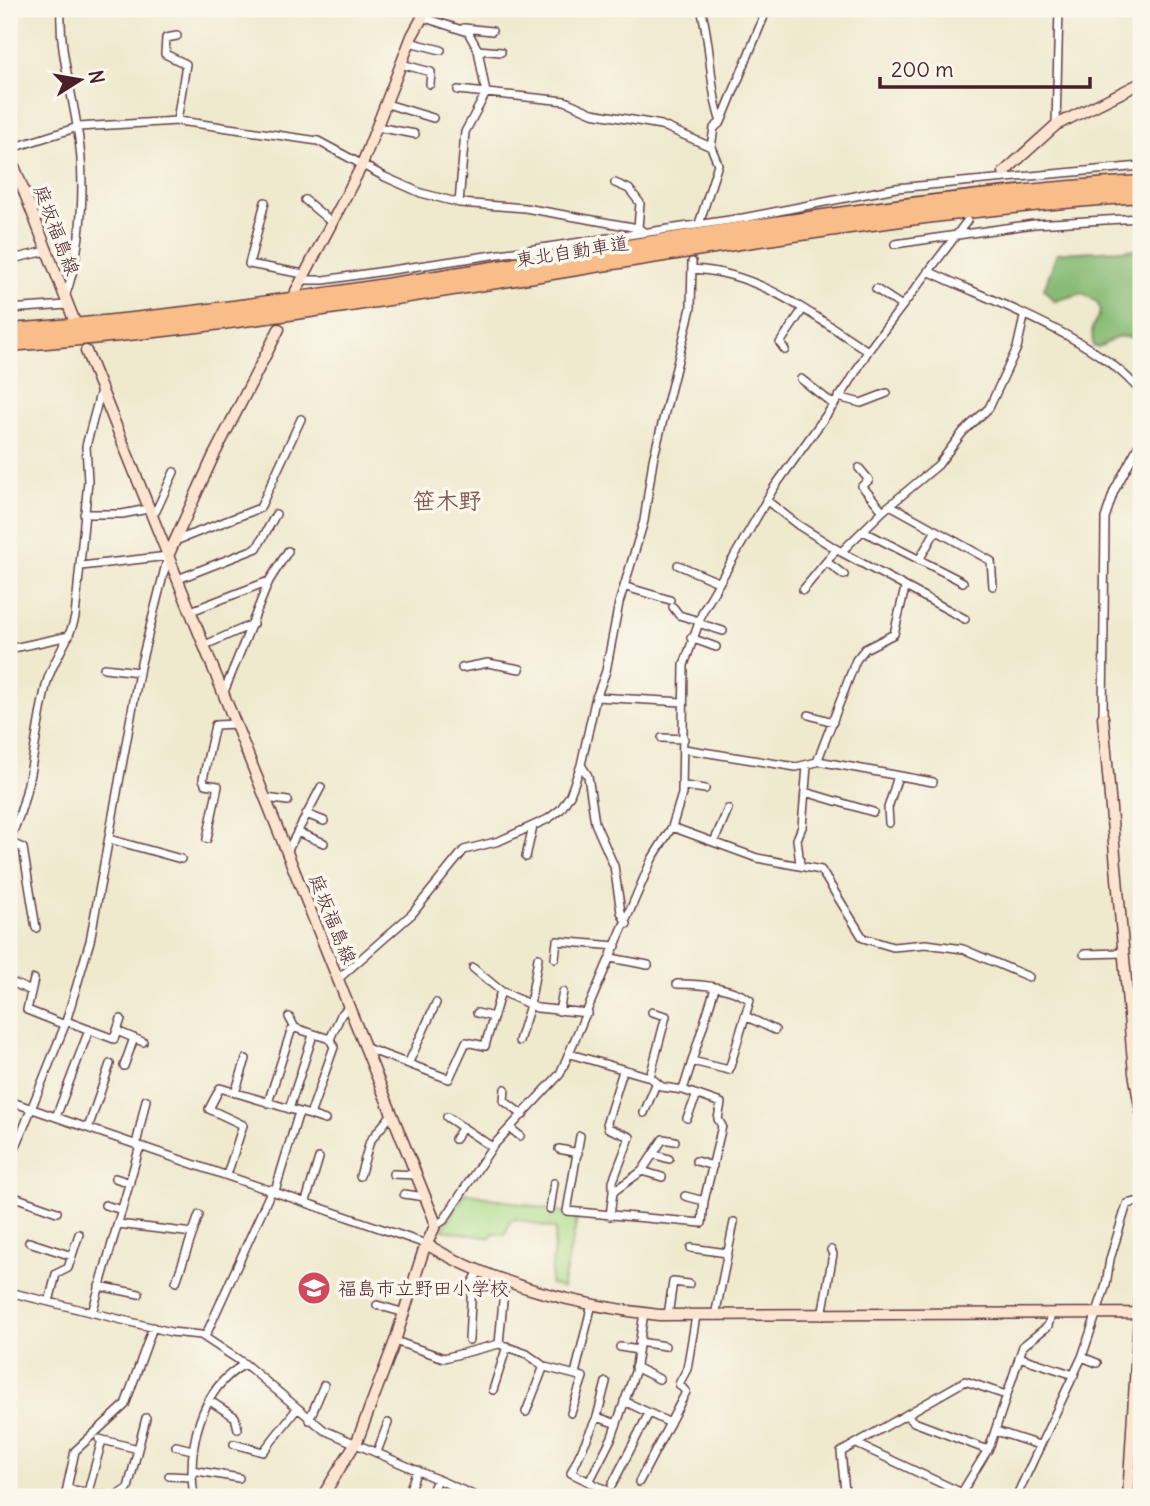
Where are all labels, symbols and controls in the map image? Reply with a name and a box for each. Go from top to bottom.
north arrow [46,46,116,116]
scale bar [880,46,1090,90]
text: 200 m [891,56,954,83]
text: N [84,68,110,85]
street label: 庭坂福島線 [29,181,85,279]
street label: 東北自動車道 [514,230,630,272]
district label: 笹木野 [413,486,482,515]
street label: 庭坂福島線 [304,870,362,968]
school or university icon: 福島市立野田小学校 [295,1269,333,1307]
place label: 福島市立野田小学校 [338,1276,509,1300]

